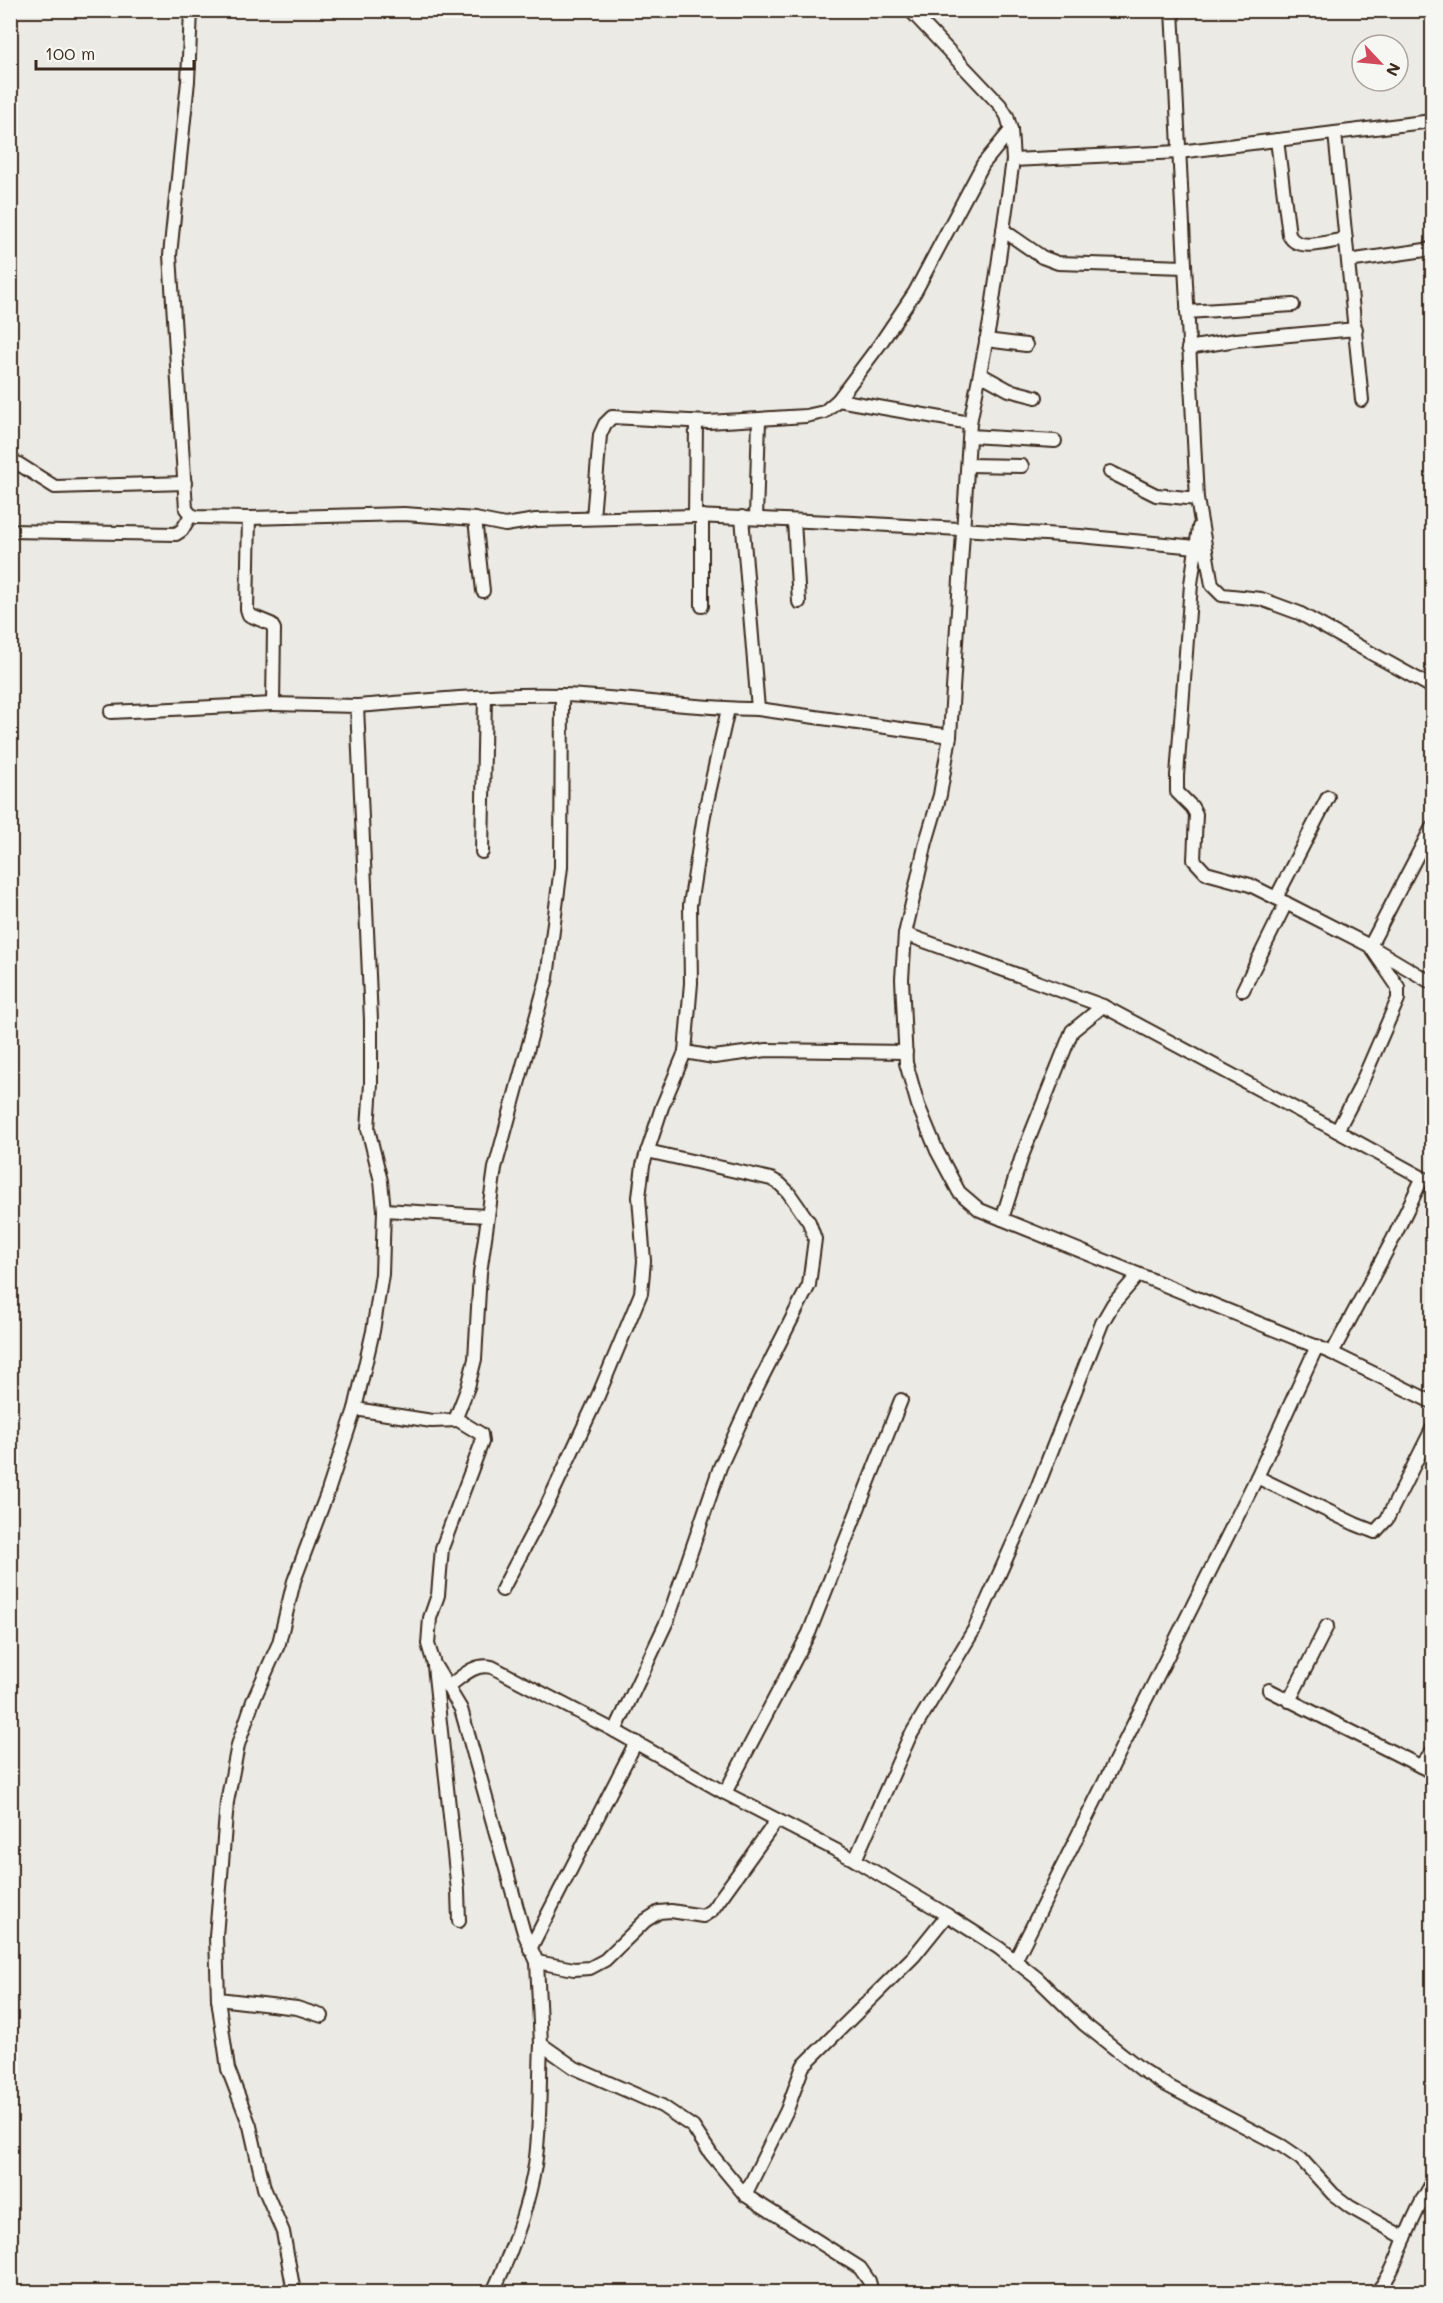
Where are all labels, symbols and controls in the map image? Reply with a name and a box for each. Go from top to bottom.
scale bar [36,33,194,71]
north arrow [1350,33,1410,93]
text: 100 m [45,41,95,65]
text: N [1382,60,1406,80]

